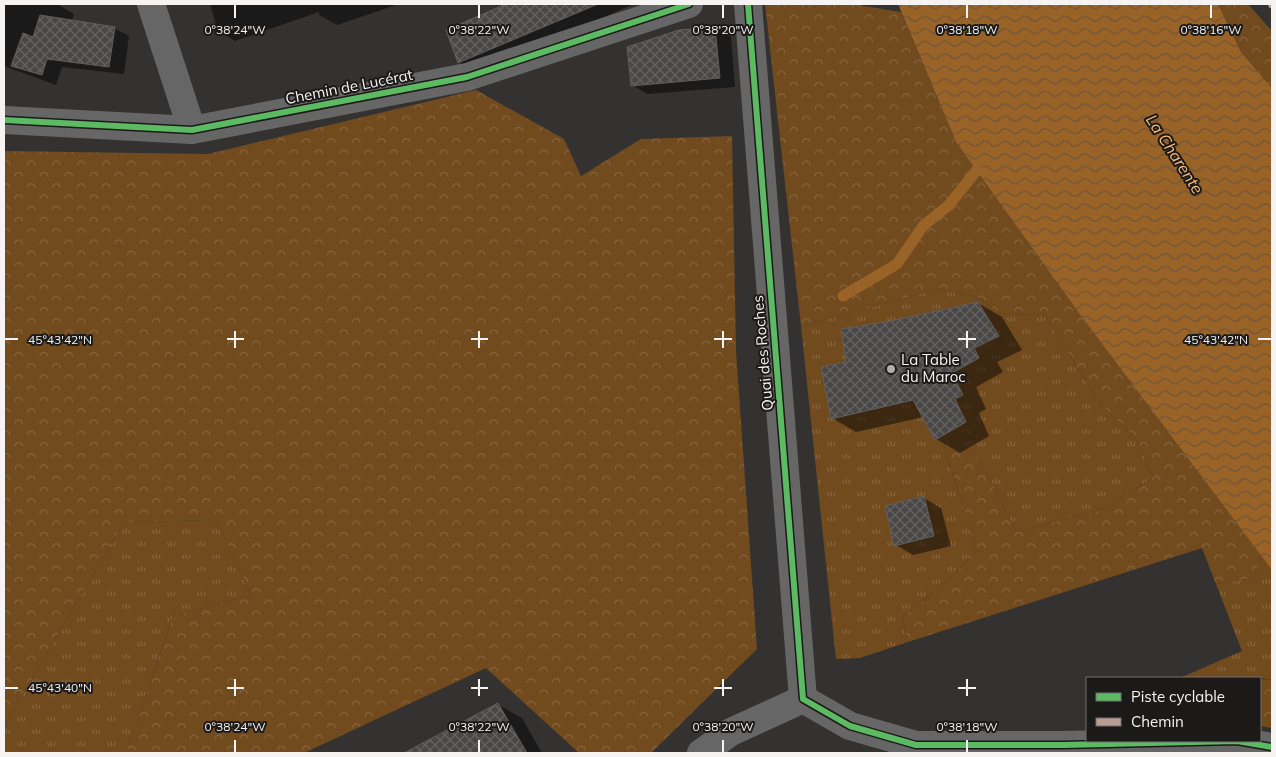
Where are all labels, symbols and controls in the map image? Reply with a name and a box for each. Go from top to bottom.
text: 0°38'24"W [204,22,266,37]
text: 0°38'22"W [448,22,510,37]
text: 0°38'20"W [692,22,754,37]
text: 0°38'18"W [936,22,998,37]
text: 0°38'16"W [1180,22,1242,37]
street label: Chemin de Lucérat [284,65,414,108]
water label: La Charente [1142,111,1208,198]
street label: Quai des Roches [748,295,777,412]
text: 45°43'42"N [28,332,92,347]
text: 45°43'42"N [1184,332,1248,347]
place label: La Table du Maroc [901,350,966,386]
marker: La Table du Maroc [885,363,897,375]
legend [1086,677,1261,742]
text: 45°43'40"N [28,680,92,695]
text: Piste cyclable [1131,687,1225,706]
text: Chemin [1131,712,1184,731]
text: 0°38'24"W [204,719,266,734]
text: 0°38'22"W [448,719,510,734]
text: 0°38'20"W [692,719,754,734]
text: 0°38'18"W [936,719,998,734]

